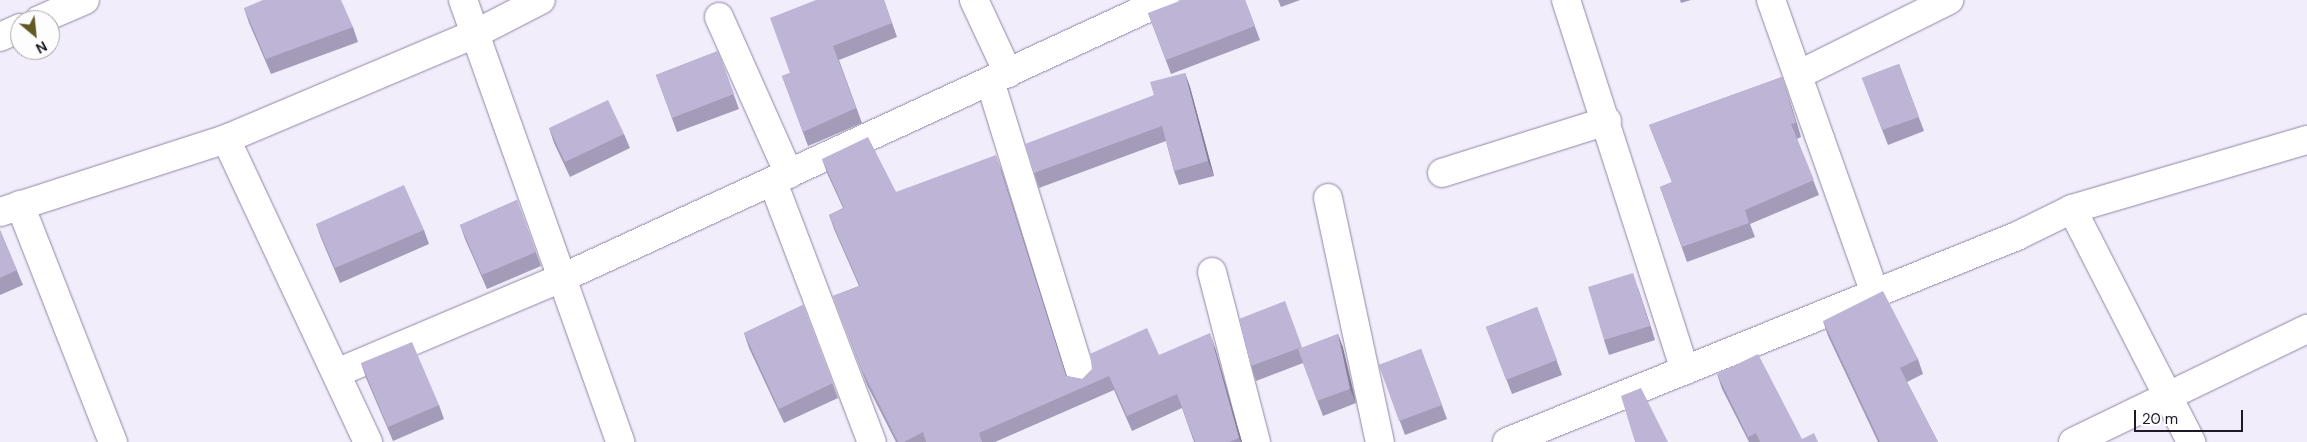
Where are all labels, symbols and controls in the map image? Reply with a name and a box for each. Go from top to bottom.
north arrow [10,10,60,60]
text: N [33,37,50,58]
scale bar [2137,400,2246,432]
text: 20 m [2142,409,2178,429]

